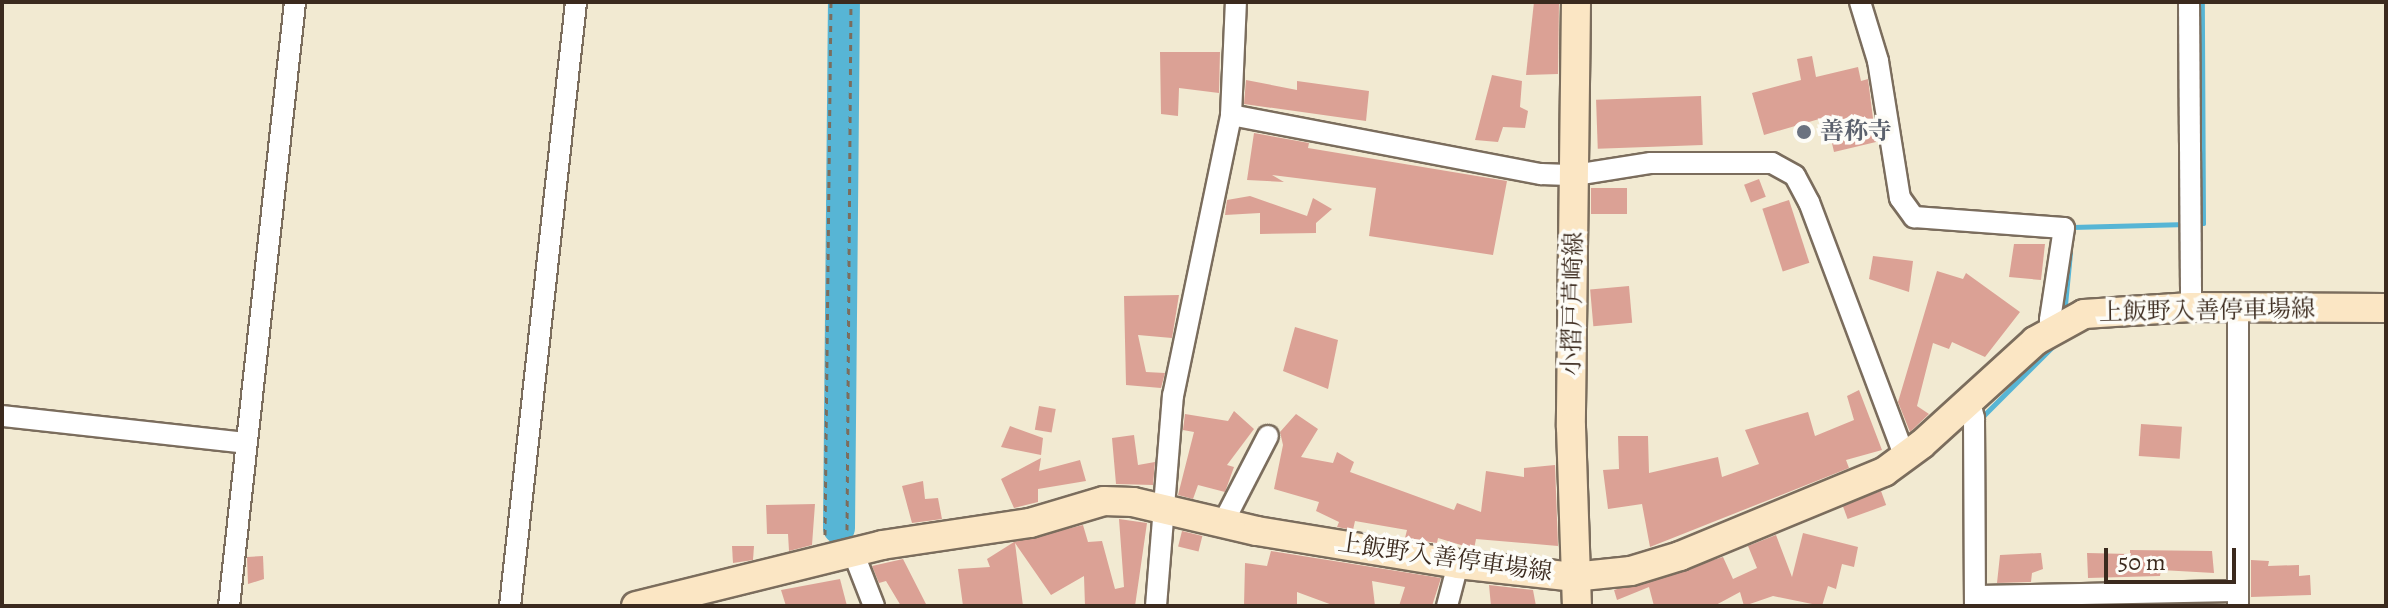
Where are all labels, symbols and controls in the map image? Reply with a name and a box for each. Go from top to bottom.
place label: 善称寺 [1820,118,1892,146]
marker: 善称寺 [1795,123,1813,141]
street label: 小摺戸芦崎線 [1557,232,1589,376]
street label: 上飯野入善停車場線 [2099,295,2315,327]
street label: 上飯野入善停車場線 [1336,529,1554,587]
scale bar [2108,532,2240,582]
text: 50 m [2118,546,2166,578]

